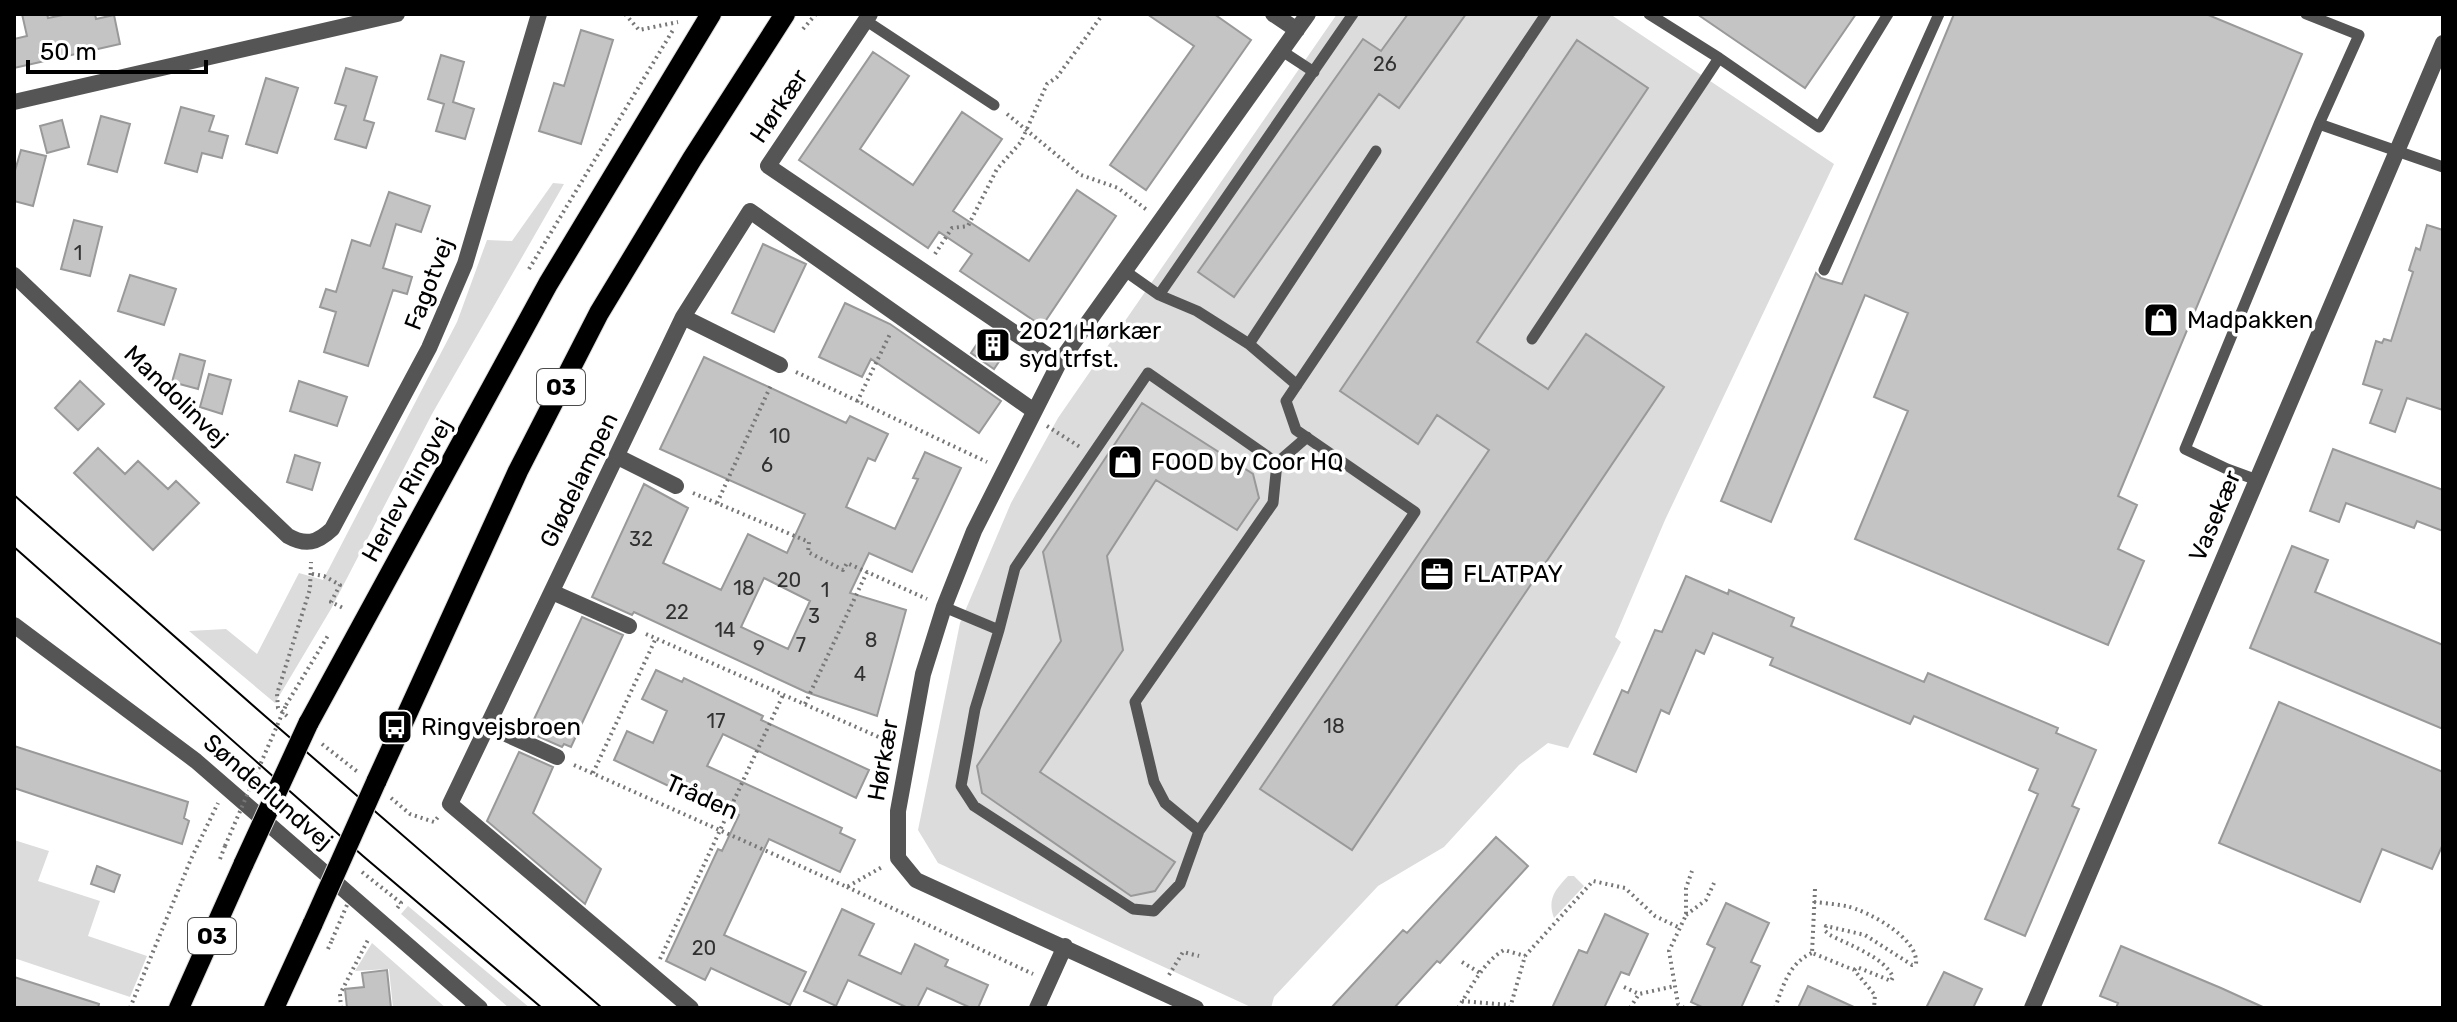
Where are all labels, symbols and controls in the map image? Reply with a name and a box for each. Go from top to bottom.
scale bar [28,24,206,74]
text: 50 m [40,38,97,66]
house number: 26 [1373,52,1397,76]
street label: Hørkær [744,64,814,148]
street label: Fagotvej [399,234,459,334]
house number: 1 [74,241,82,265]
shop icon: Madpakken [2142,301,2180,339]
place label: Madpakken [2187,306,2313,334]
place label: 2021 Hørkær syd trfst. [1019,317,1161,373]
building icon: 2021 Hørkær syd trfst. [974,326,1012,364]
street label: Mandolinvej [118,340,234,452]
road number: O3 [537,369,585,405]
street label: Glødelampen [534,408,624,552]
street label: Herlev Ringvej [356,413,458,567]
house number: 10 [769,424,791,448]
shop icon: FOOD by Coor HQ [1106,443,1144,481]
place label: FOOD by Coor HQ [1151,448,1343,476]
house number: 6 [761,453,773,477]
street label: Vasekær [2183,466,2247,566]
house number: 32 [629,527,653,551]
office icon: FLATPAY [1418,555,1456,593]
place label: FLATPAY [1463,560,1563,588]
house number: 20 [777,568,801,592]
house number: 18 [733,576,755,600]
house number: 1 [821,578,829,602]
house number: 22 [665,600,689,624]
house number: 3 [808,604,820,628]
house number: 14 [715,618,735,642]
house number: 8 [865,628,877,652]
house number: 7 [796,633,806,657]
house number: 9 [753,636,765,660]
house number: 4 [854,662,866,686]
bus stop icon: Ringvejsbroen [376,708,414,746]
house number: 17 [707,709,725,733]
place label: Ringvejsbroen [421,713,581,741]
house number: 18 [1323,714,1345,738]
street label: Hørkær [862,717,904,803]
street label: Sønderlundvej [198,728,338,856]
street label: Tråden [661,769,743,825]
road number: O3 [188,918,236,954]
house number: 20 [692,936,716,960]

